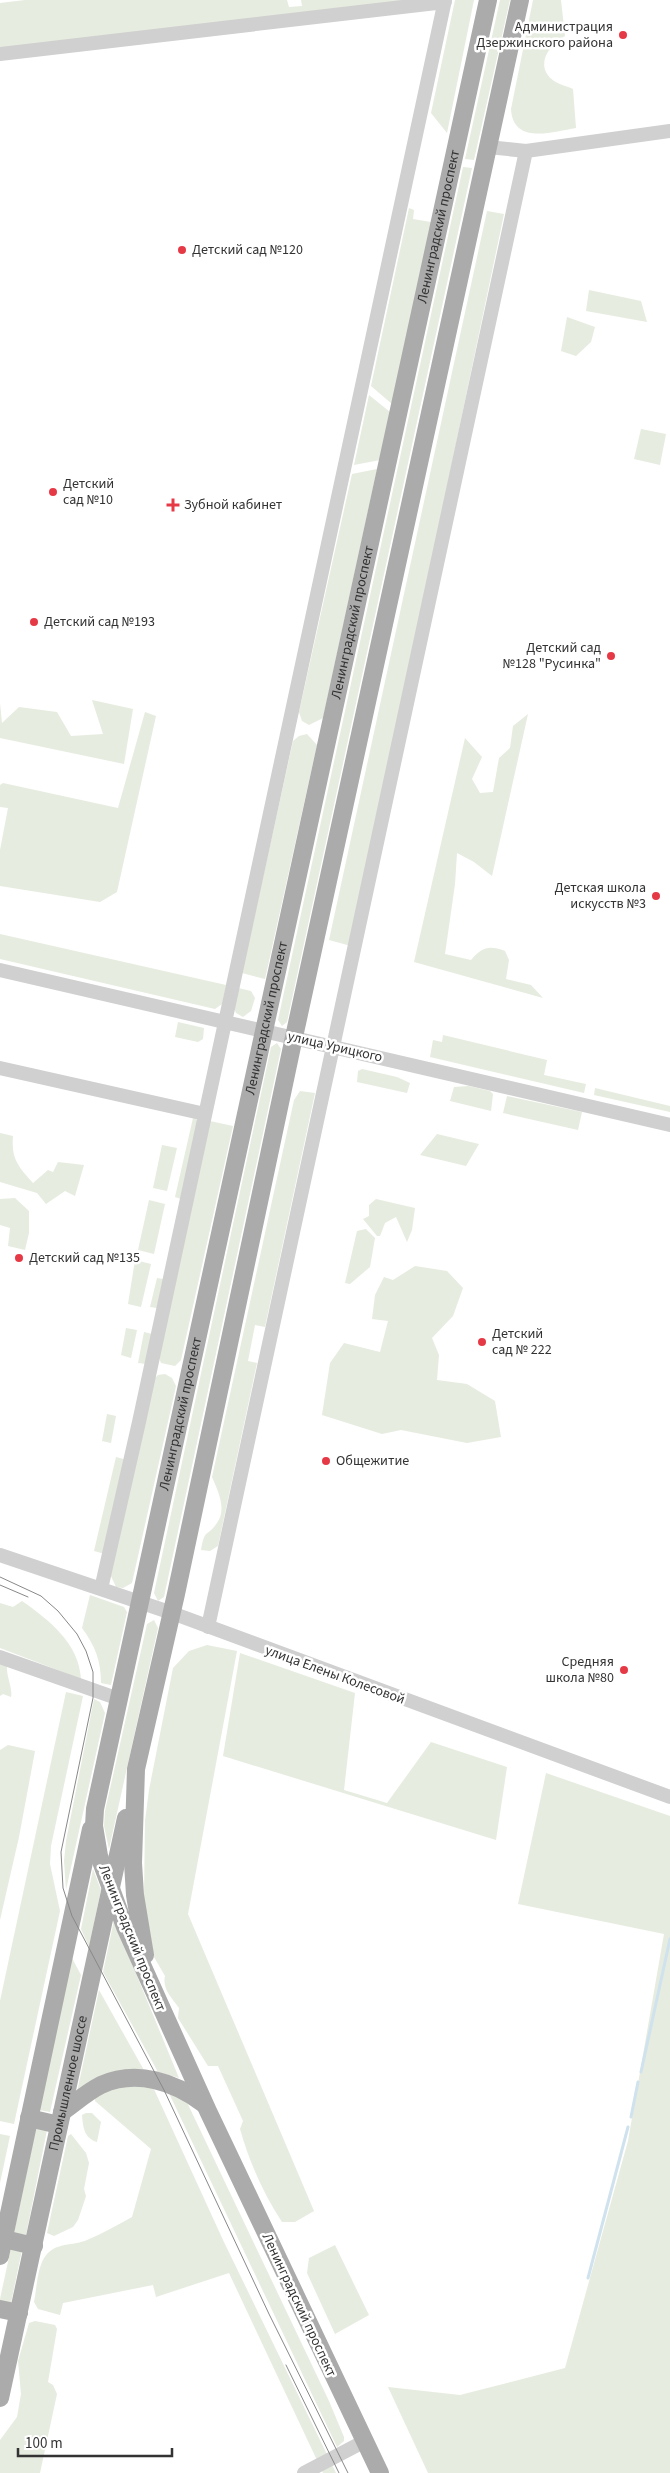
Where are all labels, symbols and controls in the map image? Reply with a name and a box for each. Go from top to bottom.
place label: Администрация Дзержинского района [476,17,613,53]
marker: Администрация Дзержинского района [617,29,629,41]
street label: Ленинградский проспект [412,147,465,305]
place label: Детский сад №120 [192,240,303,260]
marker: Детский сад №120 [176,244,188,256]
place label: Детский сад №10 [63,474,114,510]
marker: Детский сад №10 [47,486,59,498]
place label: Зубной кабинет [184,495,283,515]
marker: Зубной кабинет [166,498,180,512]
street label: Ленинградский проспект [326,543,379,701]
place label: Детский сад №193 [44,612,155,632]
marker: Детский сад №193 [28,616,40,628]
place label: Детский сад №128 "Русинка" [502,638,602,674]
marker: Детский сад №128 "Русинка" [605,650,617,662]
place label: Детская школа искусств №3 [554,878,646,914]
marker: Детская школа искусств №3 [650,890,662,902]
street label: Ленинградский проспект [240,939,293,1097]
street label: улица Урицкого [286,1026,384,1068]
place label: Детский сад №135 [29,1248,140,1268]
marker: Детский сад №135 [13,1252,25,1264]
place label: Детский сад № 222 [492,1324,552,1360]
street label: Ленинградский проспект [154,1335,207,1493]
marker: Детский сад № 222 [476,1336,488,1348]
place label: Общежитие [336,1451,409,1471]
marker: Общежитие [320,1455,332,1467]
street label: улица Елены Колесовой [262,1640,408,1710]
place label: Средняя школа №80 [546,1652,614,1688]
marker: Средняя школа №80 [618,1664,630,1676]
street label: Ленинградский проспект [93,1862,171,2015]
street label: Промышленное шоссе [44,2014,93,2153]
street label: Ленинградский проспект [257,2230,341,2381]
scale bar [18,2426,171,2458]
text: 100 m [25,2433,63,2454]

